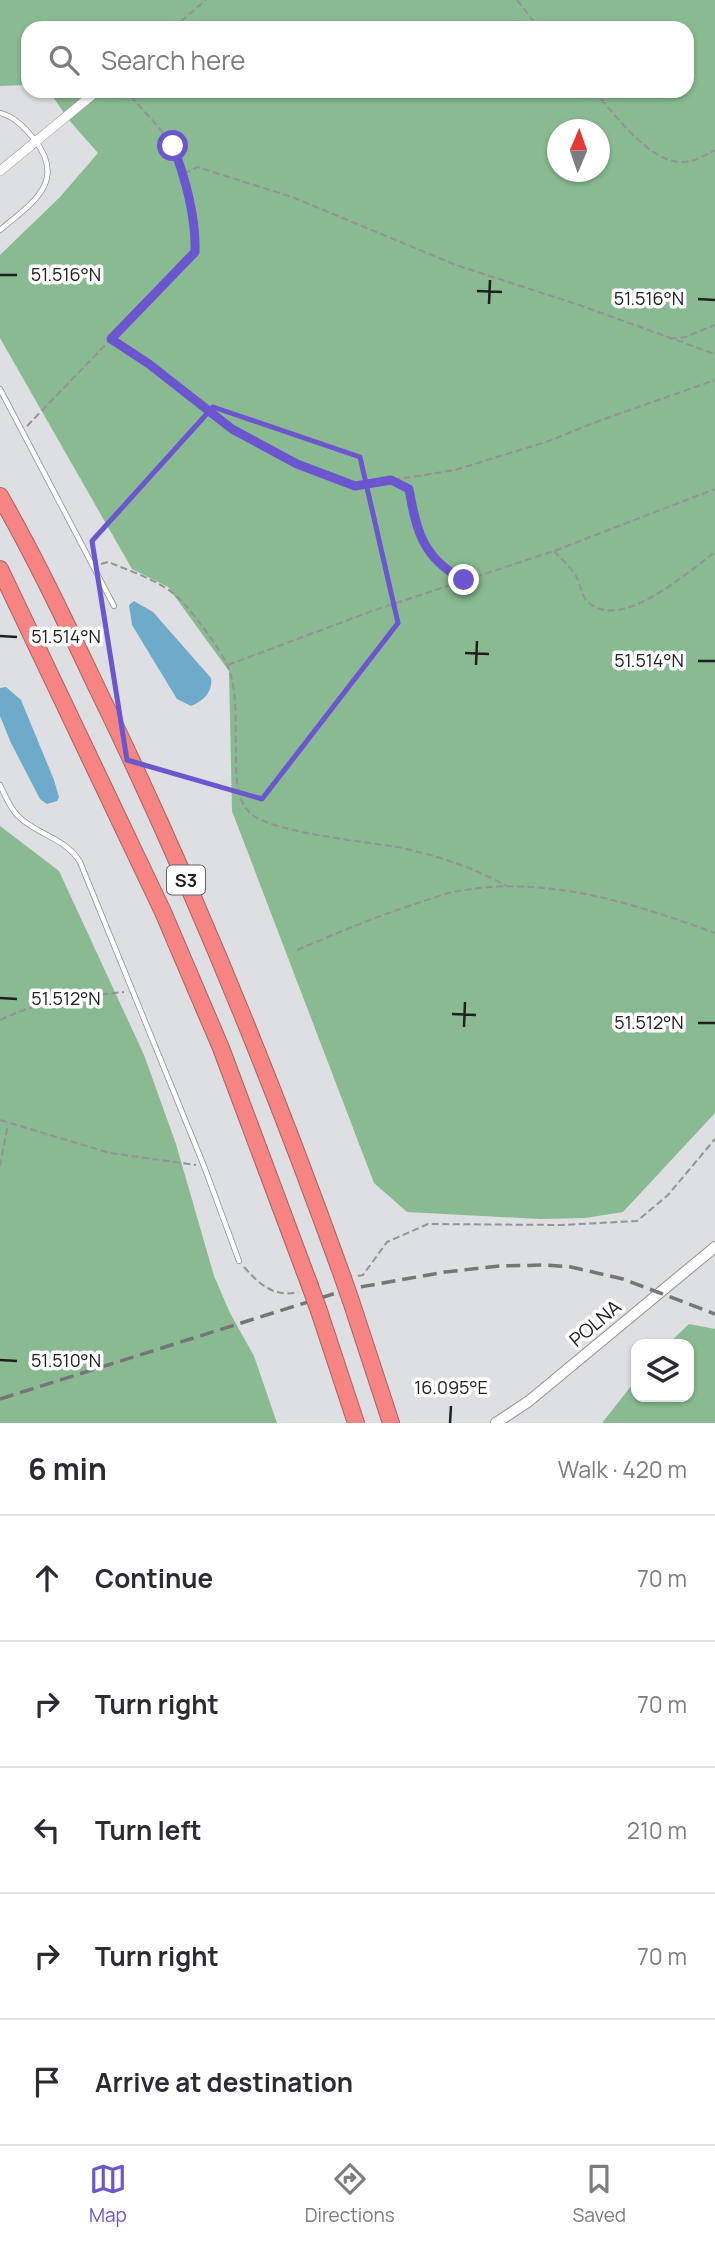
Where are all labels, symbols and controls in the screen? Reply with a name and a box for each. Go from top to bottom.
search box [21,21,694,98]
icon: search [45,41,83,79]
text: Search here [101,42,246,78]
north arrow [547,119,610,182]
route start [157,130,188,161]
text: 51.516°N [31,262,101,286]
text: 51.516°N [614,286,684,310]
route end [448,564,479,595]
text: 51.514°N [31,624,101,648]
text: 51.514°N [614,648,684,672]
road number: S3 [167,866,205,894]
text: 51.512°N [31,986,101,1010]
text: 51.512°N [614,1010,684,1034]
street label: POLNA [564,1294,626,1352]
map controls [631,1339,694,1402]
button: layers [631,1339,694,1402]
text: 51.510°N [31,1348,101,1372]
text: 16.095°E [414,1375,488,1399]
text: 6 min [28,1448,107,1489]
text: Walk · 420 m [558,1453,687,1485]
icon: ahead [28,1559,66,1597]
text: Continue [95,1560,213,1596]
text: 70 m [637,1562,687,1594]
icon: right [28,1685,66,1723]
text: Turn right [95,1686,219,1722]
text: 70 m [637,1688,687,1720]
icon: left [28,1811,66,1849]
text: Turn left [95,1812,202,1848]
text: 210 m [627,1814,687,1846]
icon: right [28,1937,66,1975]
text: Turn right [95,1938,219,1974]
text: 70 m [637,1940,687,1972]
icon: arrive [28,2063,66,2101]
text: Arrive at destination [95,2064,353,2100]
tab: Map [89,2160,127,2228]
tab: Directions [305,2160,395,2228]
tab: Saved [573,2160,626,2228]

